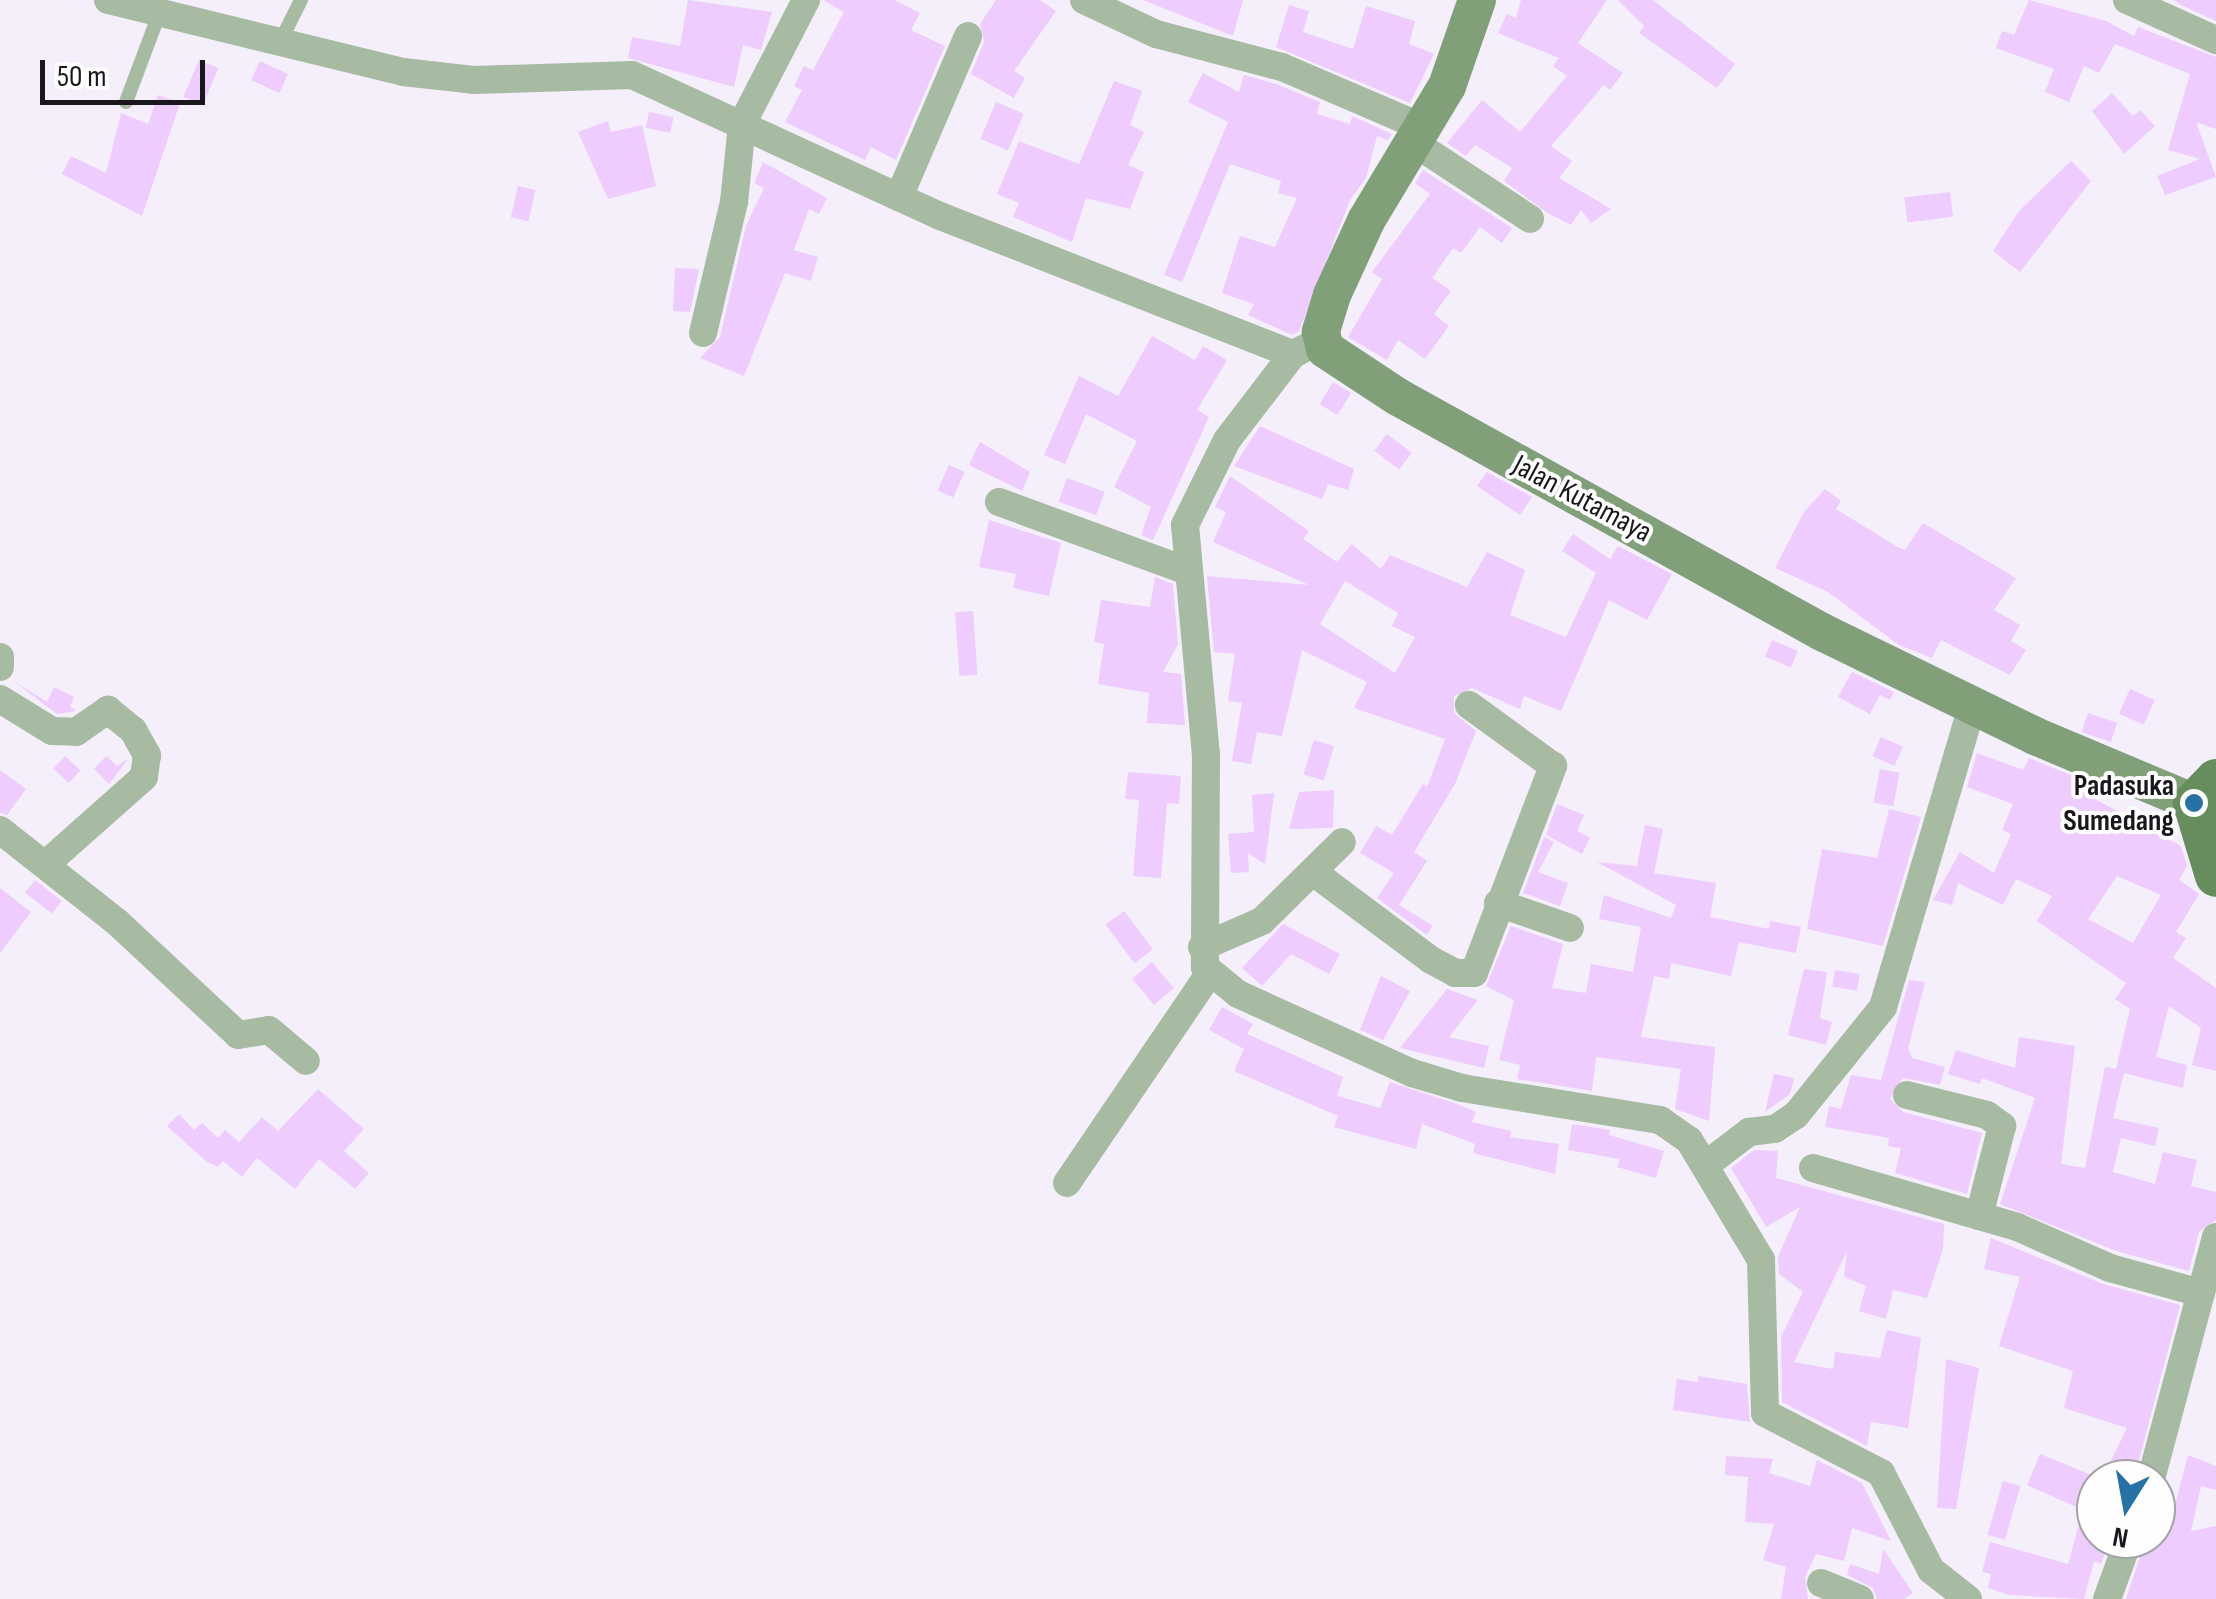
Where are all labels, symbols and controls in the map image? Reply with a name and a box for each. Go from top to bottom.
scale bar [45,40,210,102]
text: 50 m [57,59,106,95]
street label: Jalan Kutamaya [1506,447,1658,551]
place label: Padasuka Sumedang [2063,768,2174,838]
marker: Padasuka Sumedang [2183,792,2205,814]
north arrow [2076,1459,2176,1559]
text: N [2110,1519,2131,1555]

